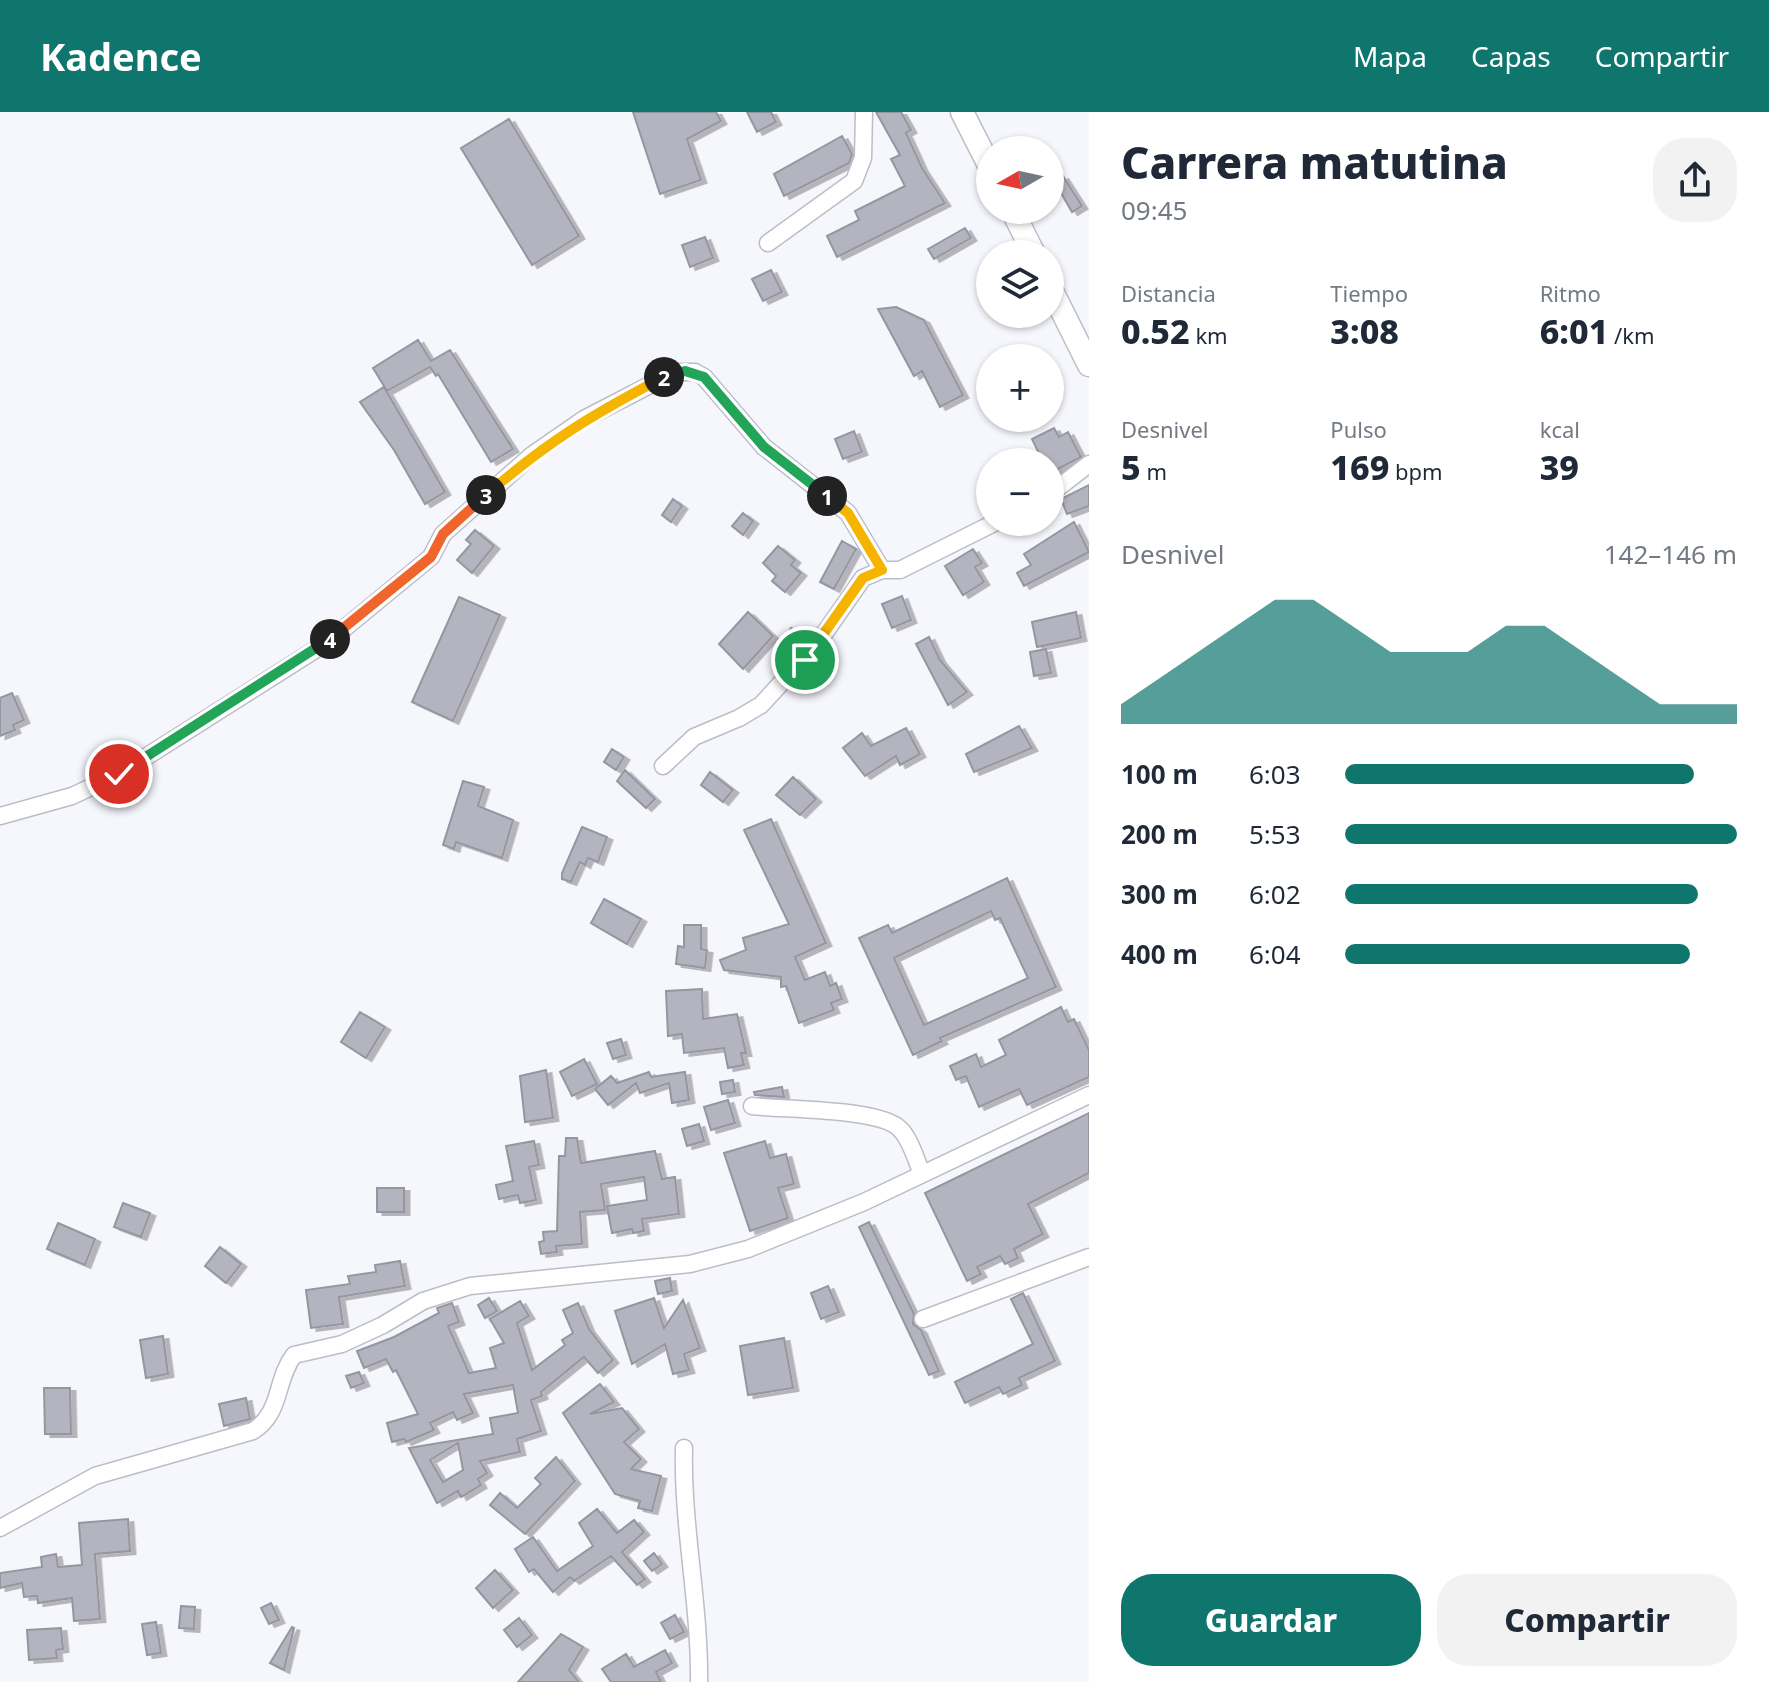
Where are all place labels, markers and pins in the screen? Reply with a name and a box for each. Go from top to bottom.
pin: 2 [644,357,684,397]
pin: 3 [466,475,506,515]
pin: 1 [807,476,847,516]
pin: 4 [310,619,350,659]
pin [771,626,839,694]
pin [85,740,153,808]

